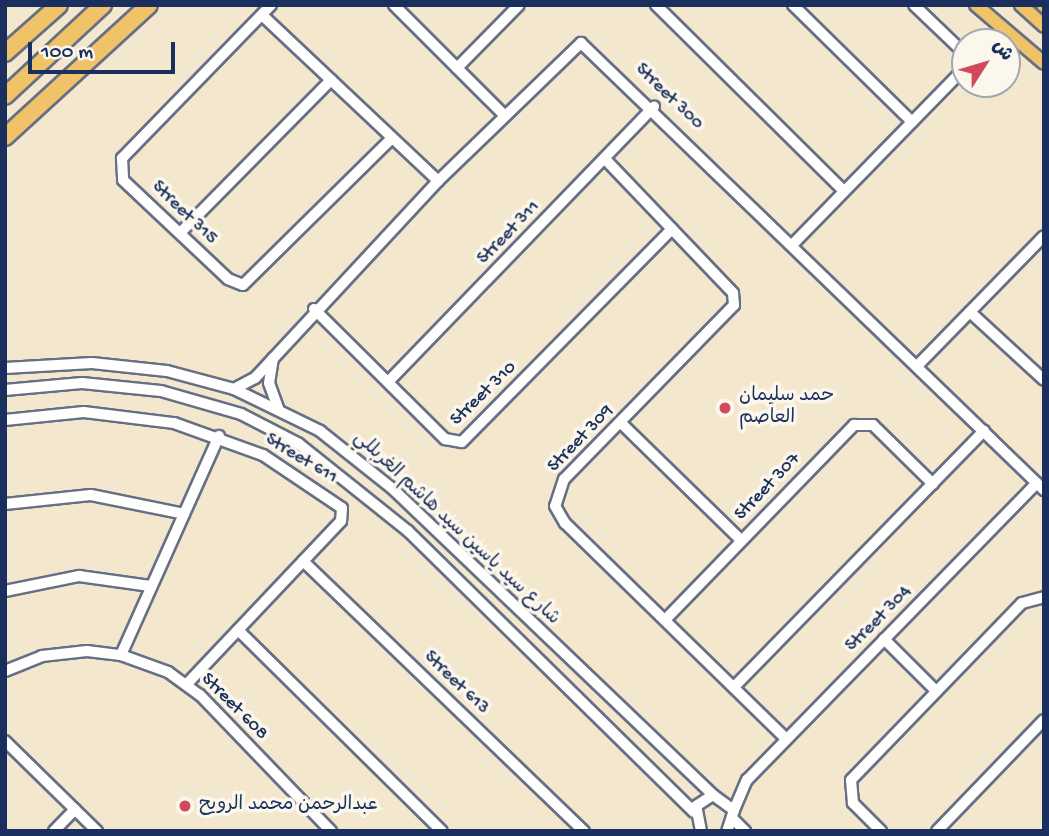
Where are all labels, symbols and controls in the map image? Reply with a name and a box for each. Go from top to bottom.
scale bar [32,28,178,72]
north arrow [951,28,1021,98]
text: ش [986,36,1017,67]
text: 100 m [41,41,93,66]
street label: Street 300 [630,59,708,135]
street label: Street 315 [146,176,222,250]
street label: Street 311 [473,196,545,270]
street label: Street 310 [446,357,522,431]
place label: حمد سليمان العاصم [739,386,834,430]
street label: Street 309 [543,400,619,478]
marker: حمد سليمان العاصم [717,400,733,416]
street label: شارع سيد ياسين سيد هاشم الغربللي [348,427,564,631]
street label: Street 611 [261,429,341,489]
street label: Street 307 [730,448,806,526]
street label: Street 304 [841,581,917,657]
street label: Street 613 [418,646,494,720]
street label: Street 608 [196,669,272,745]
place label: عبدالرحمن محمد الرويح [199,795,378,817]
marker: عبدالرحمن محمد الرويح [177,798,193,814]

